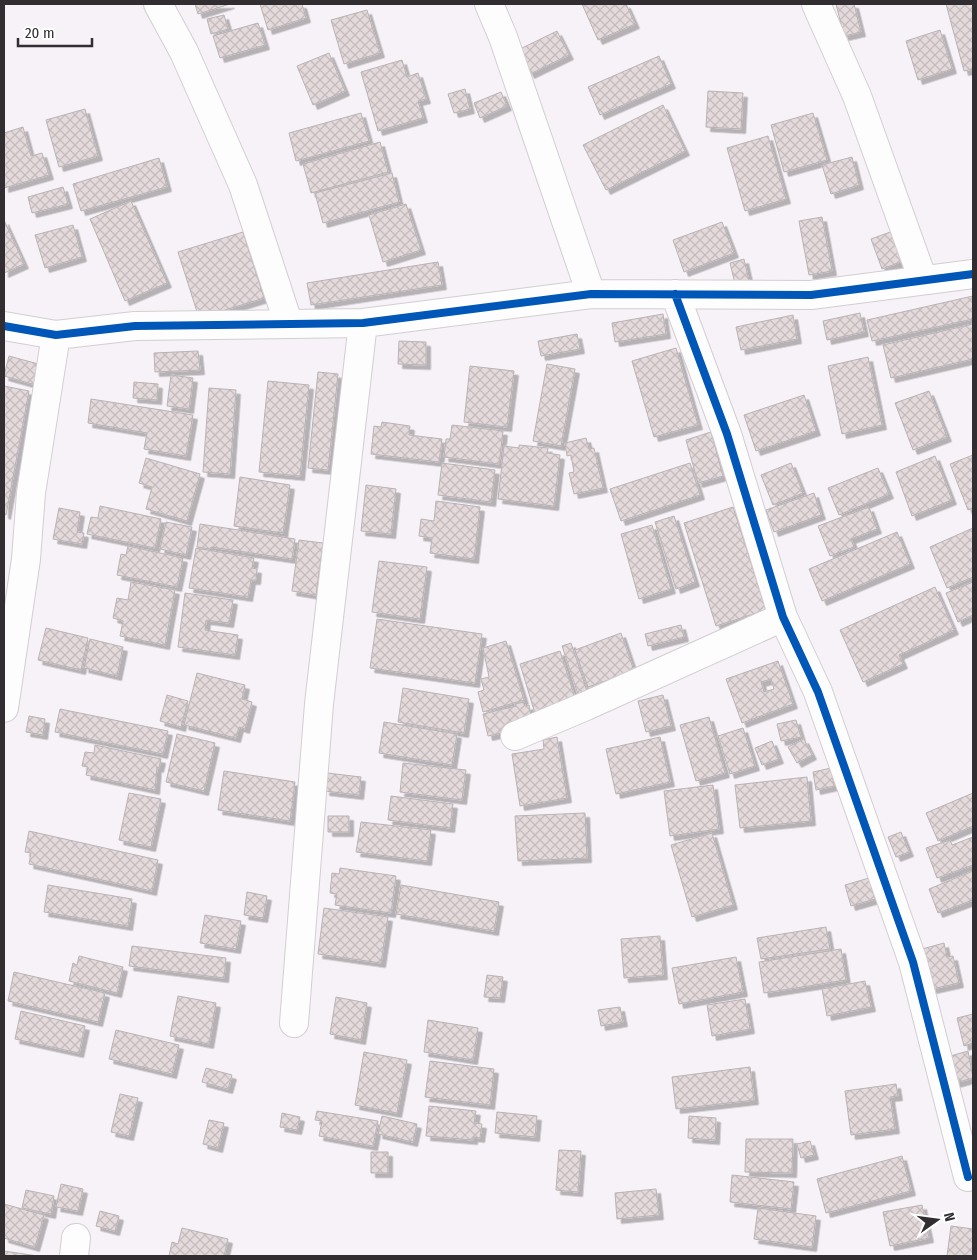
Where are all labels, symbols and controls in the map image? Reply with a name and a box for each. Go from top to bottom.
scale bar [18,15,91,47]
text: 20 m [25,24,55,42]
north arrow [912,1195,962,1245]
text: N [940,1211,958,1223]

